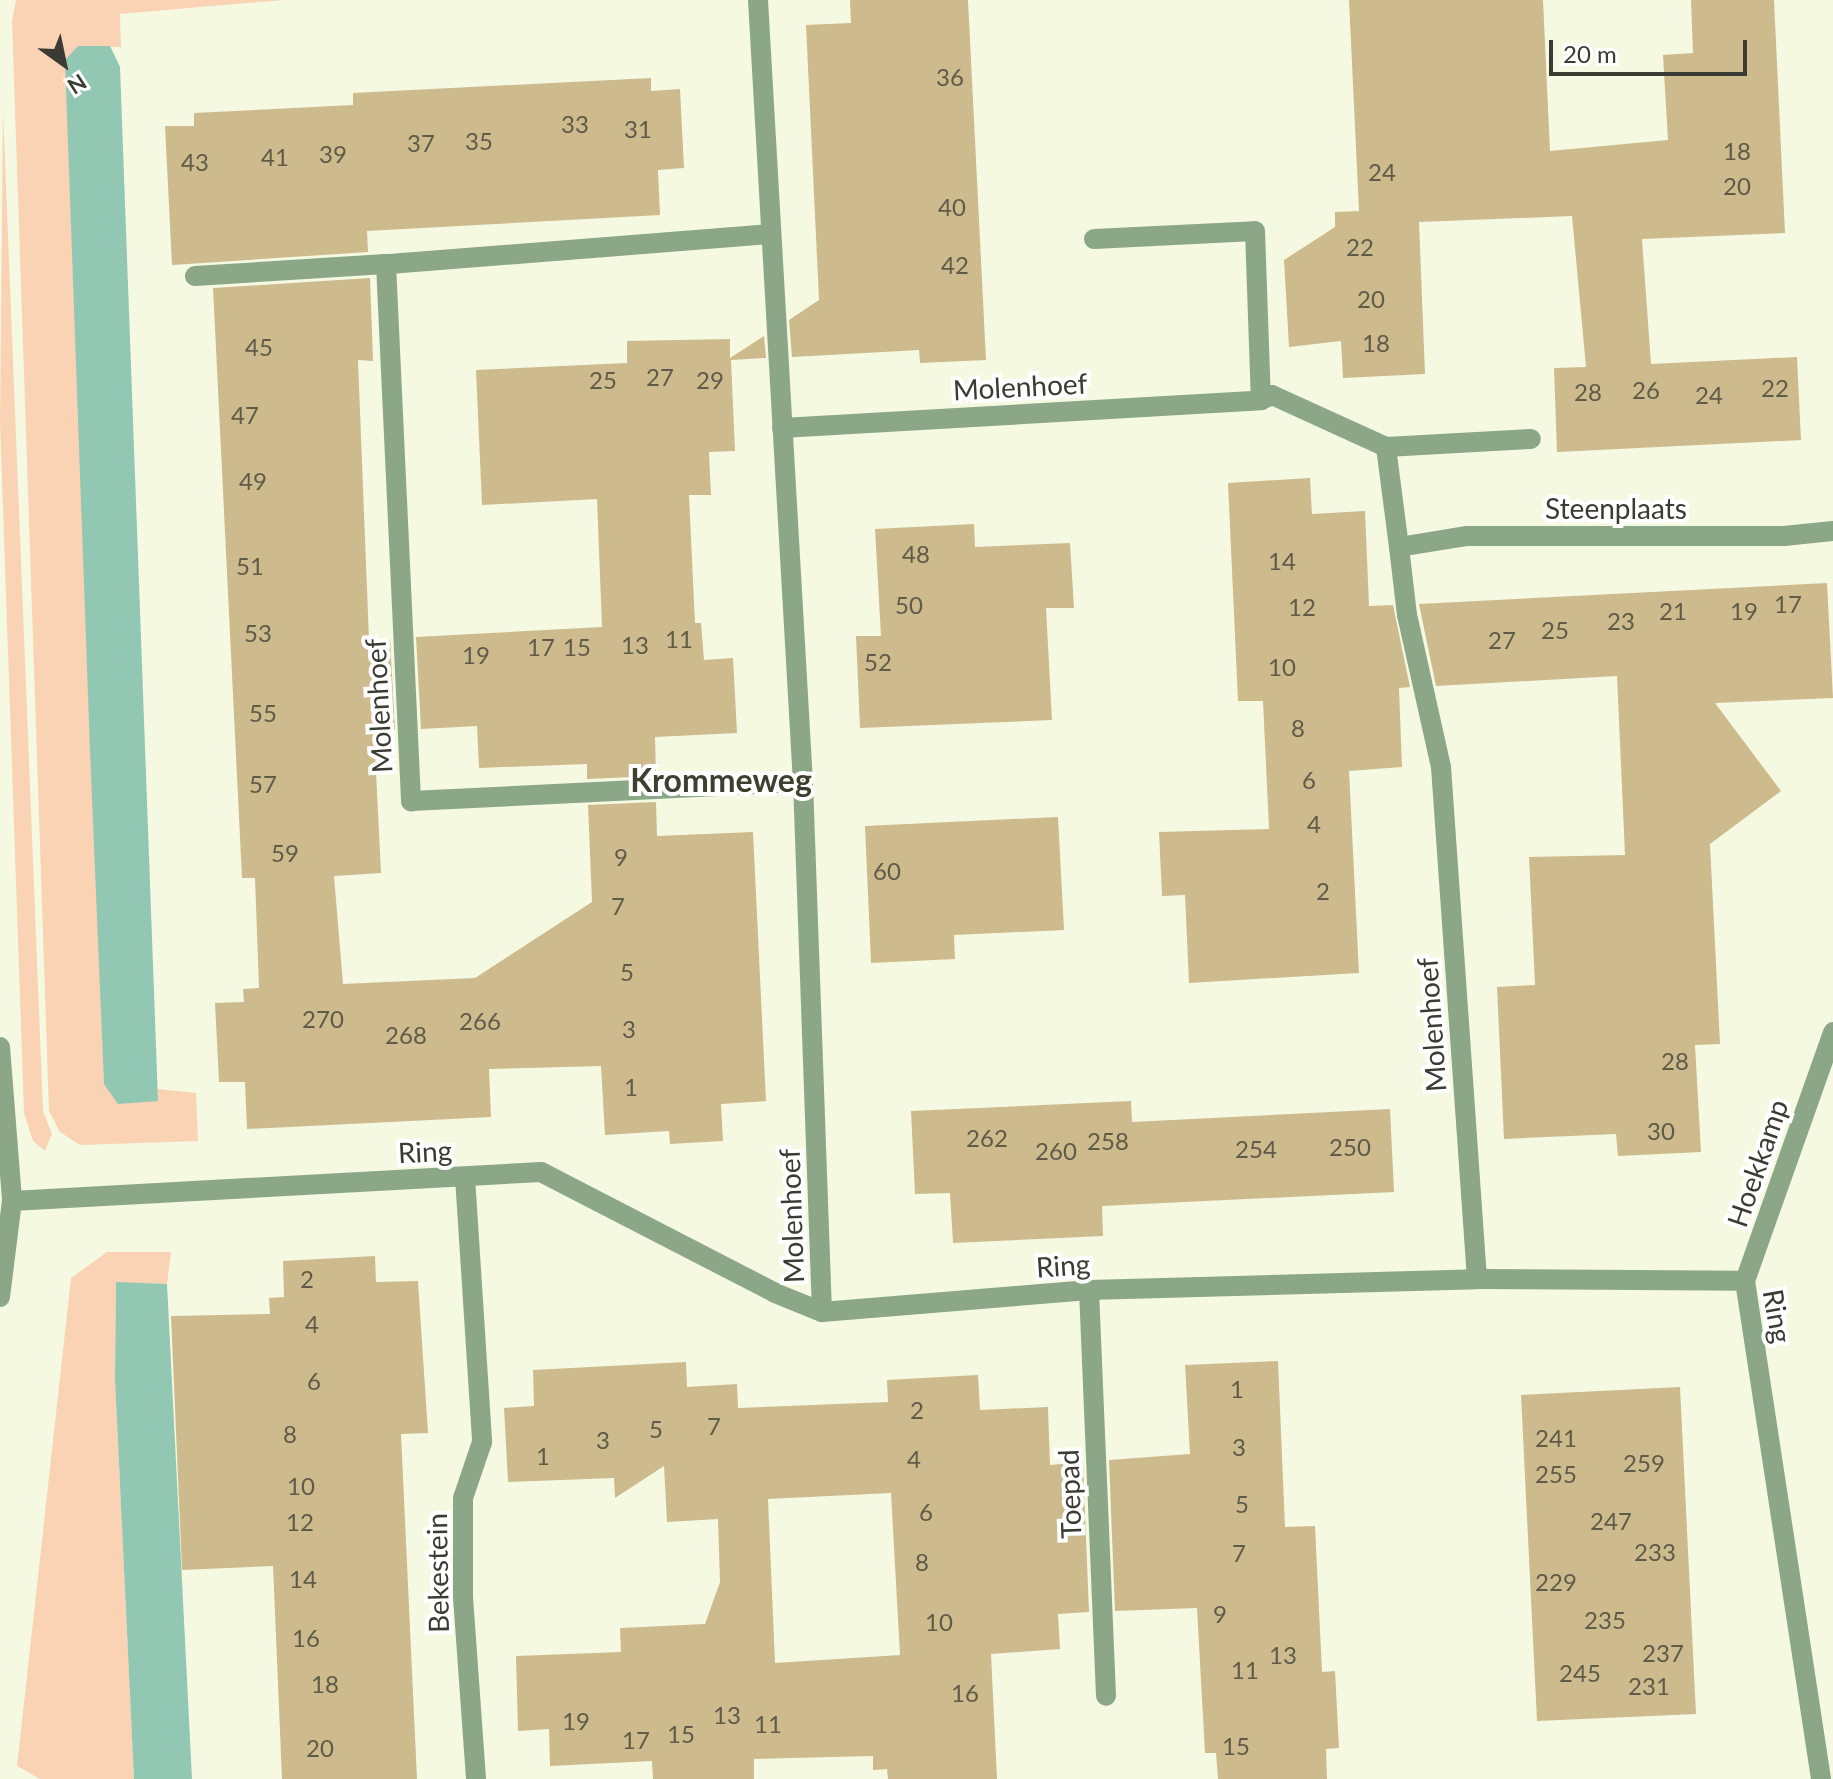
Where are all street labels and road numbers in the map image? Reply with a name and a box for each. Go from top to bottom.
street label: Molenhoef [952,366,1088,406]
street label: Steenplaats [1545,491,1687,525]
street label: Molenhoef [358,638,398,774]
street label: Molenhoef [1410,957,1452,1093]
street label: Hoekkamp [1720,1095,1794,1231]
street label: Ring [397,1133,453,1169]
street label: Molenhoef [772,1148,810,1284]
street label: Ring [1035,1246,1091,1284]
street label: Ring [1757,1286,1799,1346]
street label: Toepad [1051,1449,1087,1539]
street label: Bekestein [419,1513,455,1633]

